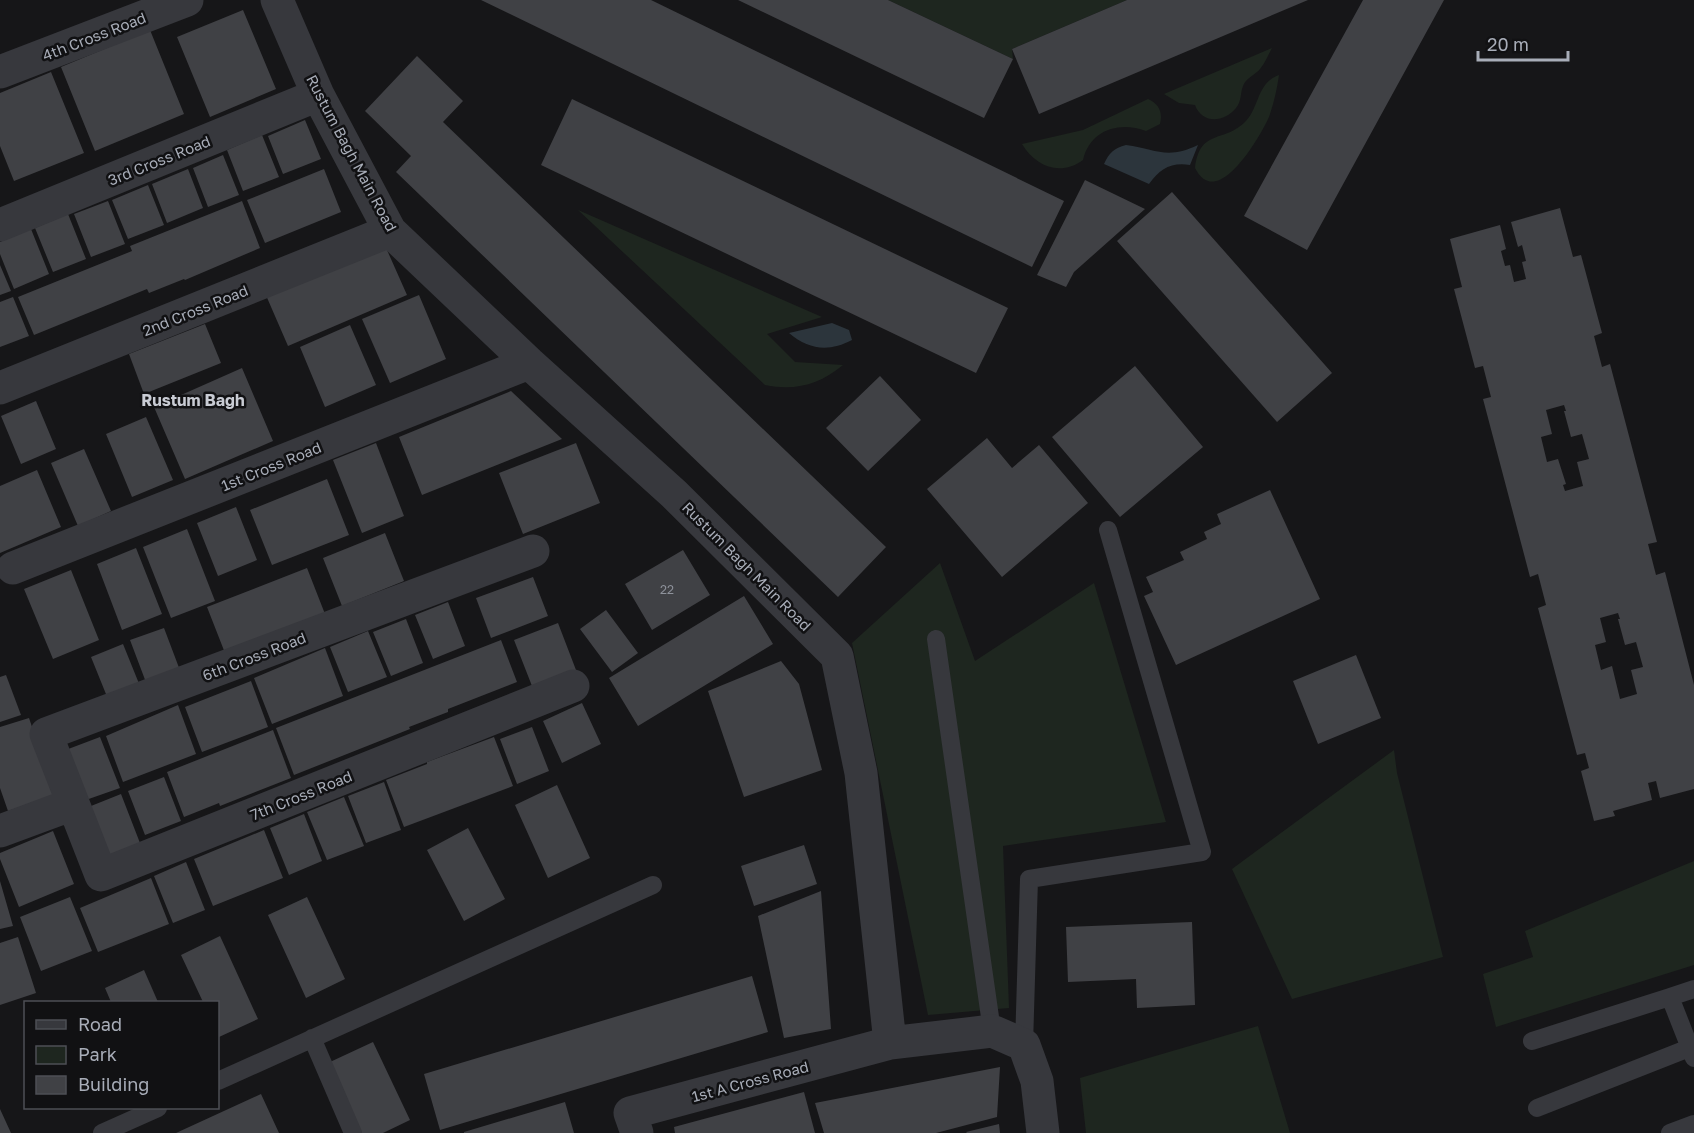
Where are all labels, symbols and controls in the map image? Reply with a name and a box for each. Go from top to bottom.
street label: 4th Cross Road [40,8,148,64]
scale bar [1478,24,1568,62]
text: 20 m [1487,33,1529,55]
street label: Rustum Bagh Main Road [303,72,401,234]
street label: 3rd Cross Road [105,131,213,189]
street label: 2nd Cross Road [140,281,250,339]
district label: Rustum Bagh [141,390,245,410]
street label: 1st Cross Road [218,438,324,494]
street label: Rustum Bagh Main Road [679,498,815,634]
house number: 22 [660,582,674,597]
street label: 6th Cross Road [200,628,308,684]
street label: 7th Cross Road [247,766,355,824]
legend [24,1001,219,1109]
text: Road [78,1013,122,1035]
text: Park [78,1043,117,1065]
street label: 1st A Cross Road [690,1057,810,1105]
text: Building [78,1073,149,1095]

